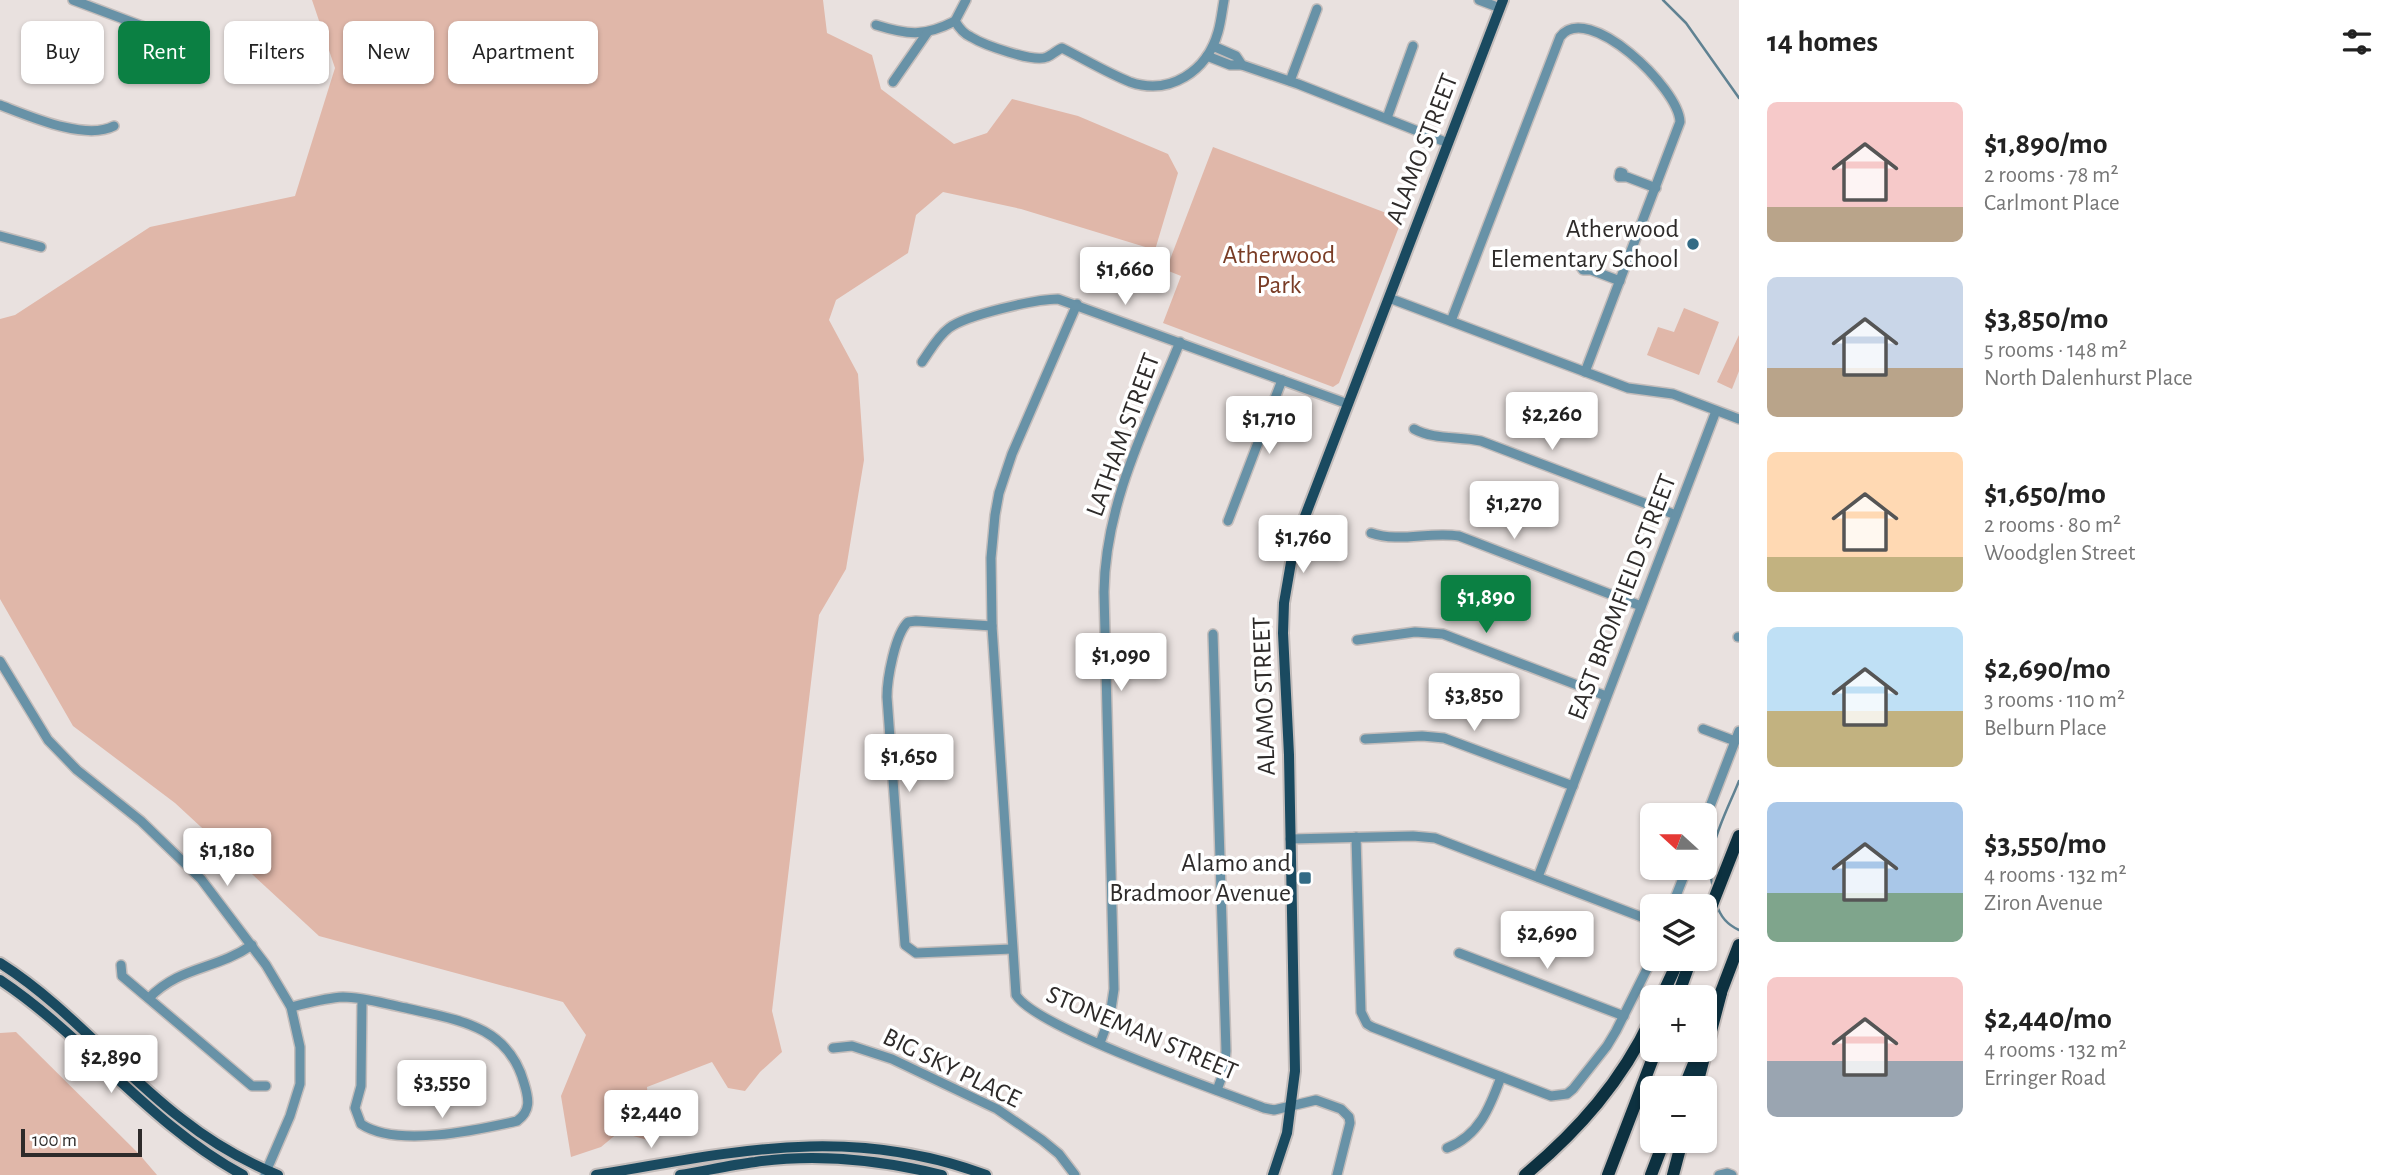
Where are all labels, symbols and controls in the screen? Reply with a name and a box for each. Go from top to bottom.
chip: Buy [21,21,104,84]
chip: Rent [118,21,210,84]
chip: Filters [224,21,329,84]
chip: New [343,21,434,84]
chip: Apartment [448,21,598,84]
icon: filters [2338,23,2376,61]
text: 14 homes [1767,27,1878,57]
street label: ALAMO STREET [1381,70,1463,228]
text: $1,890/mo [1984,129,2108,159]
icon: home [1823,130,1907,214]
text: 2 rooms · 78 m² [1984,164,2119,187]
text: Carlmont Place [1984,192,2120,215]
place label: Atherwood Elementary School [1490,216,1679,272]
marker: Atherwood Elementary School [1685,236,1701,252]
park label: Atherwood Park [1222,242,1336,298]
pin: $1,660 [1068,247,1182,307]
text: $1,660 [1096,258,1154,281]
text: $3,850/mo [1984,304,2108,334]
icon: home [1823,305,1907,389]
text: 5 rooms · 148 m² [1984,339,2127,362]
street label: LATHAM STREET [1081,350,1165,520]
text: North Dalenhurst Place [1984,367,2193,390]
pin: $2,260 [1495,392,1609,452]
pin: $1,710 [1212,396,1326,456]
text: $2,260 [1522,403,1582,426]
text: $1,710 [1242,407,1296,430]
street label: EAST BROMFIELD STREET [1563,470,1681,724]
text: $1,650/mo [1984,479,2106,509]
icon: home [1823,480,1907,564]
pin: $1,270 [1457,482,1571,541]
text: $1,270 [1486,492,1542,515]
text: 2 rooms · 80 m² [1984,514,2121,537]
pin: $1,760 [1246,516,1360,575]
text: $1,760 [1275,526,1331,549]
text: Woodglen Street [1984,542,2135,565]
pin: $1,890 [1429,576,1543,635]
text: $1,890 [1457,586,1515,609]
street label: ALAMO STREET [1248,616,1280,776]
pin: $1,090 [1064,634,1178,693]
text: $1,090 [1092,644,1150,667]
text: $2,690/mo [1984,654,2111,684]
icon: home [1823,655,1907,739]
pin: $3,850 [1417,674,1531,733]
text: $3,850 [1445,684,1503,707]
text: 3 rooms · 110 m² [1984,689,2125,712]
text: Belburn Place [1984,717,2107,740]
pin: $1,650 [852,734,966,794]
text: $1,650 [881,745,937,768]
north arrow [1640,803,1717,880]
map controls [1640,803,1717,1153]
pin: $1,180 [170,828,284,888]
text: $3,550/mo [1984,829,2106,859]
icon: home [1823,830,1907,914]
text: $1,180 [199,839,255,862]
place label: Alamo and Bradmoor Avenue [1109,850,1291,906]
text: 4 rooms · 132 m² [1984,864,2126,887]
marker: Alamo and Bradmoor Avenue [1297,870,1313,886]
text: Ziron Avenue [1984,892,2103,915]
button: layers [1640,894,1717,971]
pin: $2,690 [1490,912,1604,971]
text: $2,690 [1517,922,1577,945]
street label: STONEMAN STREET [1043,981,1242,1085]
button: + [1640,985,1717,1062]
text: $2,440/mo [1984,1004,2112,1034]
icon: home [1823,1005,1907,1089]
street label: BIG SKY PLACE [879,1023,1025,1113]
pin: $2,890 [54,1036,168,1095]
text: 4 rooms · 132 m² [1984,1039,2126,1062]
text: $2,890 [81,1046,141,1069]
pin: $3,550 [385,1060,499,1120]
text: Erringer Road [1984,1067,2106,1090]
text: $3,550 [413,1071,471,1094]
button: − [1640,1076,1717,1153]
pin: $2,440 [594,1090,708,1150]
text: $2,440 [620,1101,682,1124]
scale bar [21,1126,142,1158]
text: 100 m [32,1131,77,1150]

